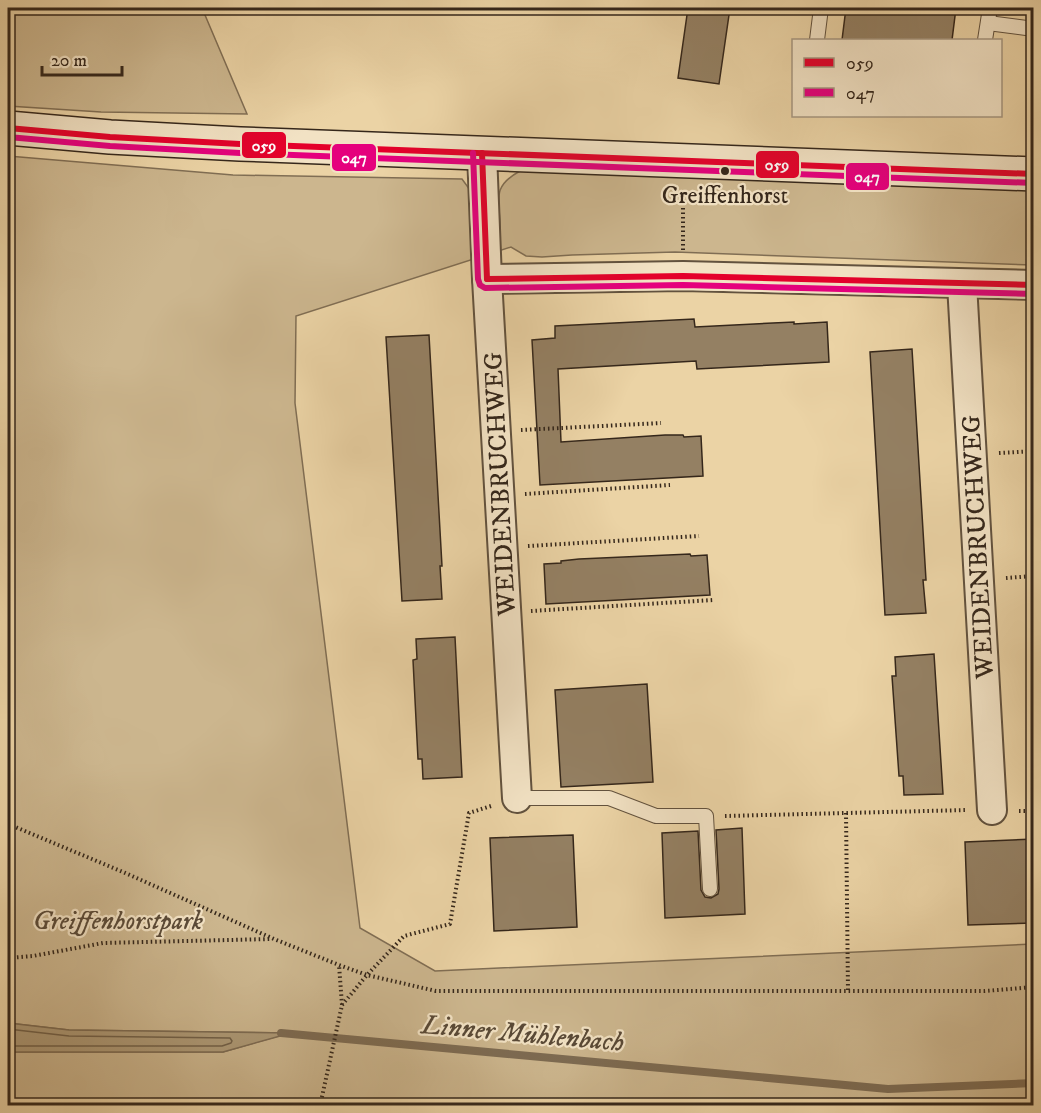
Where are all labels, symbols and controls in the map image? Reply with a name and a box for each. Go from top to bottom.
scale bar [42,39,122,77]
legend [792,39,1002,117]
text: 20 m [51,50,87,72]
text: 059 [846,53,874,75]
text: 047 [846,83,875,105]
line badge: 059 [241,131,287,159]
text: 059 [252,136,276,156]
line badge: 047 [331,143,377,172]
text: 047 [341,148,367,168]
line badge: 059 [755,150,800,179]
text: 059 [765,155,789,175]
line badge: 047 [845,162,890,191]
marker: Greiffenhorst [719,165,731,177]
text: 047 [854,167,880,187]
place label: Greiffenhorst [662,181,789,211]
street label: WEIDENBRUCHWEG [477,351,524,618]
street label: WEIDENBRUCHWEG [955,414,1002,681]
park label: Greiffenhorstpark [33,905,203,938]
water label: Linner Mühlenbach [418,1008,625,1060]

